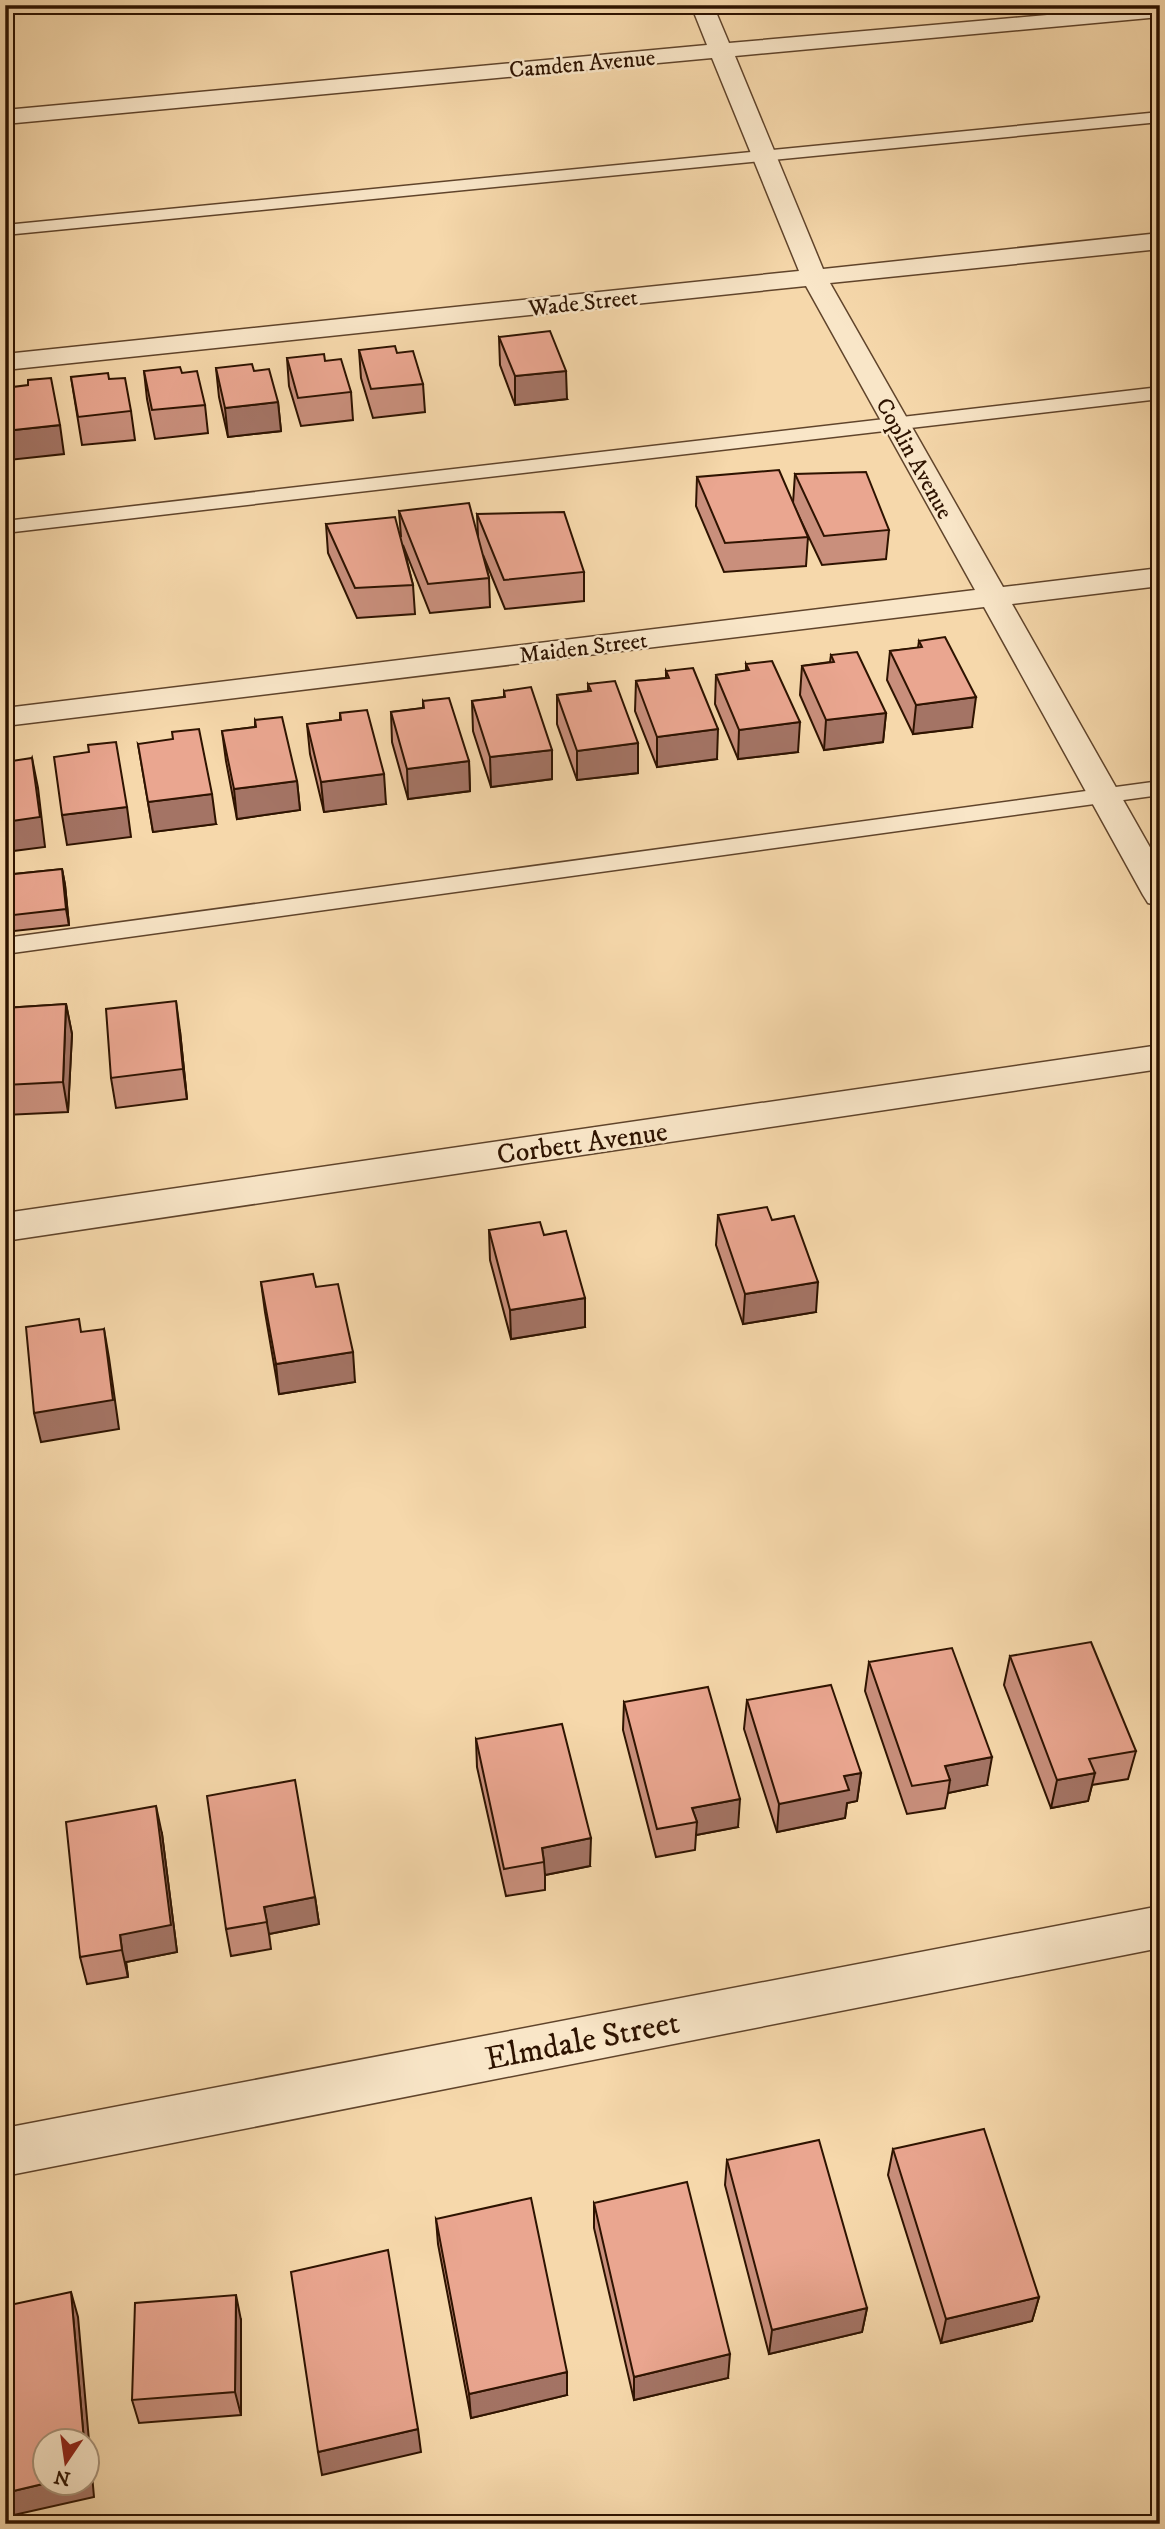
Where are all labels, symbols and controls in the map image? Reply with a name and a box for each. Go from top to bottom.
street label: Camden Avenue [508,44,656,85]
street label: Wade Street [526,283,639,324]
street label: Coplin Avenue [869,393,959,524]
street label: Maiden Street [517,626,649,671]
street label: Corbett Avenue [495,1114,670,1173]
street label: Elmdale Street [482,2003,683,2080]
north arrow [32,2428,102,2498]
text: N [52,2464,73,2490]

